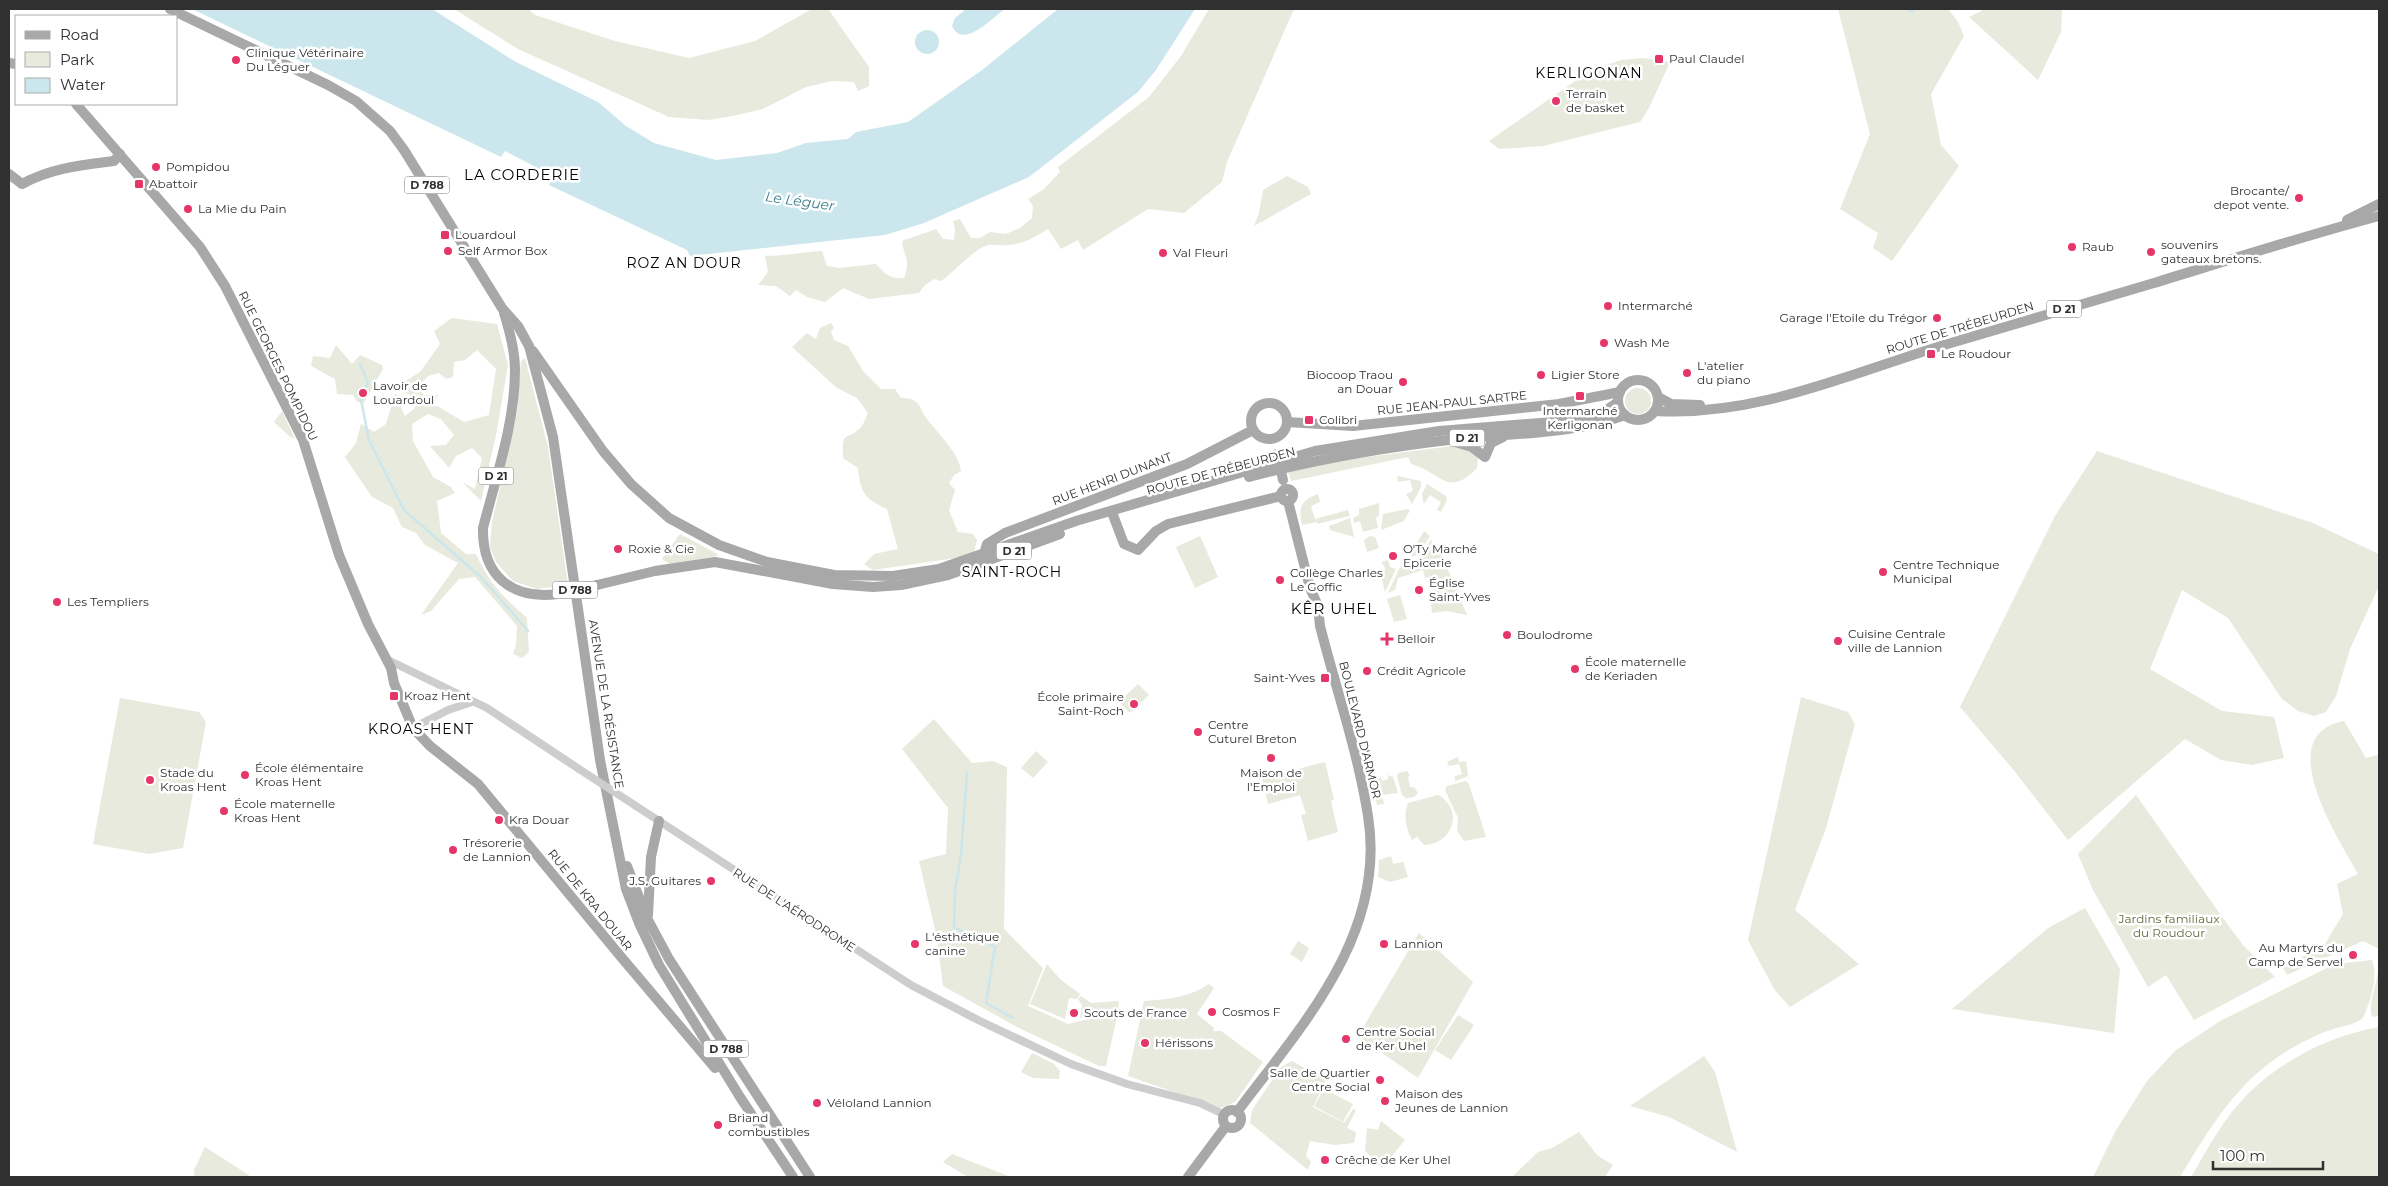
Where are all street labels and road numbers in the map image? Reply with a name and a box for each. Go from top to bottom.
road number: D 788 [404,176,450,194]
street label: RUE GEORGES POMPIDOU [236,288,321,443]
street label: ROUTE DE TRÉBEURDEN [1884,298,2036,357]
road number: D 21 [2046,300,2082,318]
street label: RUE JEAN-PAUL SARTRE [1376,387,1528,418]
road number: D 21 [1450,429,1484,446]
street label: ROUTE DE TRÉBEURDEN [1145,443,1297,498]
street label: RUE HENRI DUNANT [1050,449,1174,508]
road number: D 21 [478,468,514,484]
road number: D 21 [996,542,1032,560]
road number: D 788 [552,582,598,598]
street label: AVENUE DE LA RÉSISTANCE [586,618,627,790]
street label: BOULEVARD D'ARMOR [1336,660,1385,800]
street label: RUE DE KRA DOUAR [545,846,636,954]
street label: RUE DE L'AÉRODROME [730,864,858,955]
road number: D 788 [704,1040,748,1058]

